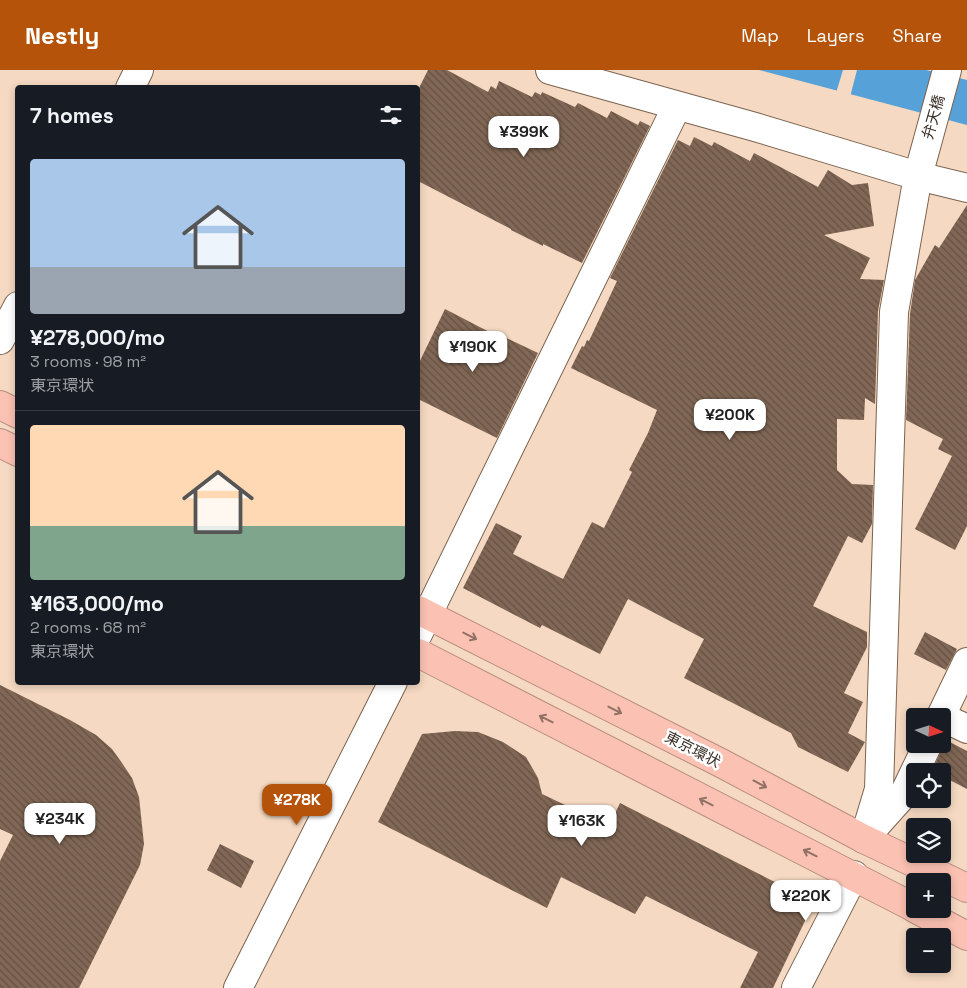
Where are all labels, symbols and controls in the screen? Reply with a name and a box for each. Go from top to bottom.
text: Nestly [25,20,99,51]
text: Map [741,24,779,47]
text: Layers [807,24,864,47]
text: Share [892,24,942,47]
street label: 弁天橋 [918,93,948,141]
icon: filters [377,101,405,129]
text: 7 homes [30,102,114,129]
pin: ¥399K [489,116,559,158]
text: ¥399K [499,121,549,142]
icon: home [173,192,263,282]
text: ¥278,000/mo [30,324,165,351]
pin: ¥190K [438,330,508,373]
text: ¥190K [449,336,497,357]
text: 3 rooms · 98 m² [30,351,146,372]
text: 東京環状 [30,375,94,396]
pin: ¥200K [695,398,765,441]
text: ¥200K [705,404,755,425]
icon: home [173,457,263,547]
text: ¥163,000/mo [30,590,164,617]
text: 2 rooms · 68 m² [30,617,146,638]
one-way arrow [462,632,477,641]
text: 東京環状 [30,641,94,662]
one-way arrow [607,705,622,715]
north arrow [906,708,951,752]
map controls [906,708,951,973]
one-way arrow [539,714,554,724]
street label: 東京環状 [662,727,724,771]
button: locate [906,763,951,808]
one-way arrow [752,779,766,789]
pin: ¥278K [262,784,332,826]
text: ¥278K [273,789,321,810]
one-way arrow [699,797,714,807]
pin: ¥234K [25,802,95,845]
pin: ¥163K [547,804,617,847]
text: ¥234K [35,808,85,829]
text: ¥163K [559,810,605,831]
button: layers [906,818,951,863]
one-way arrow [802,848,817,858]
button: + [906,873,951,918]
pin: ¥220K [771,880,841,922]
text: ¥220K [781,885,831,906]
button: − [906,928,951,973]

